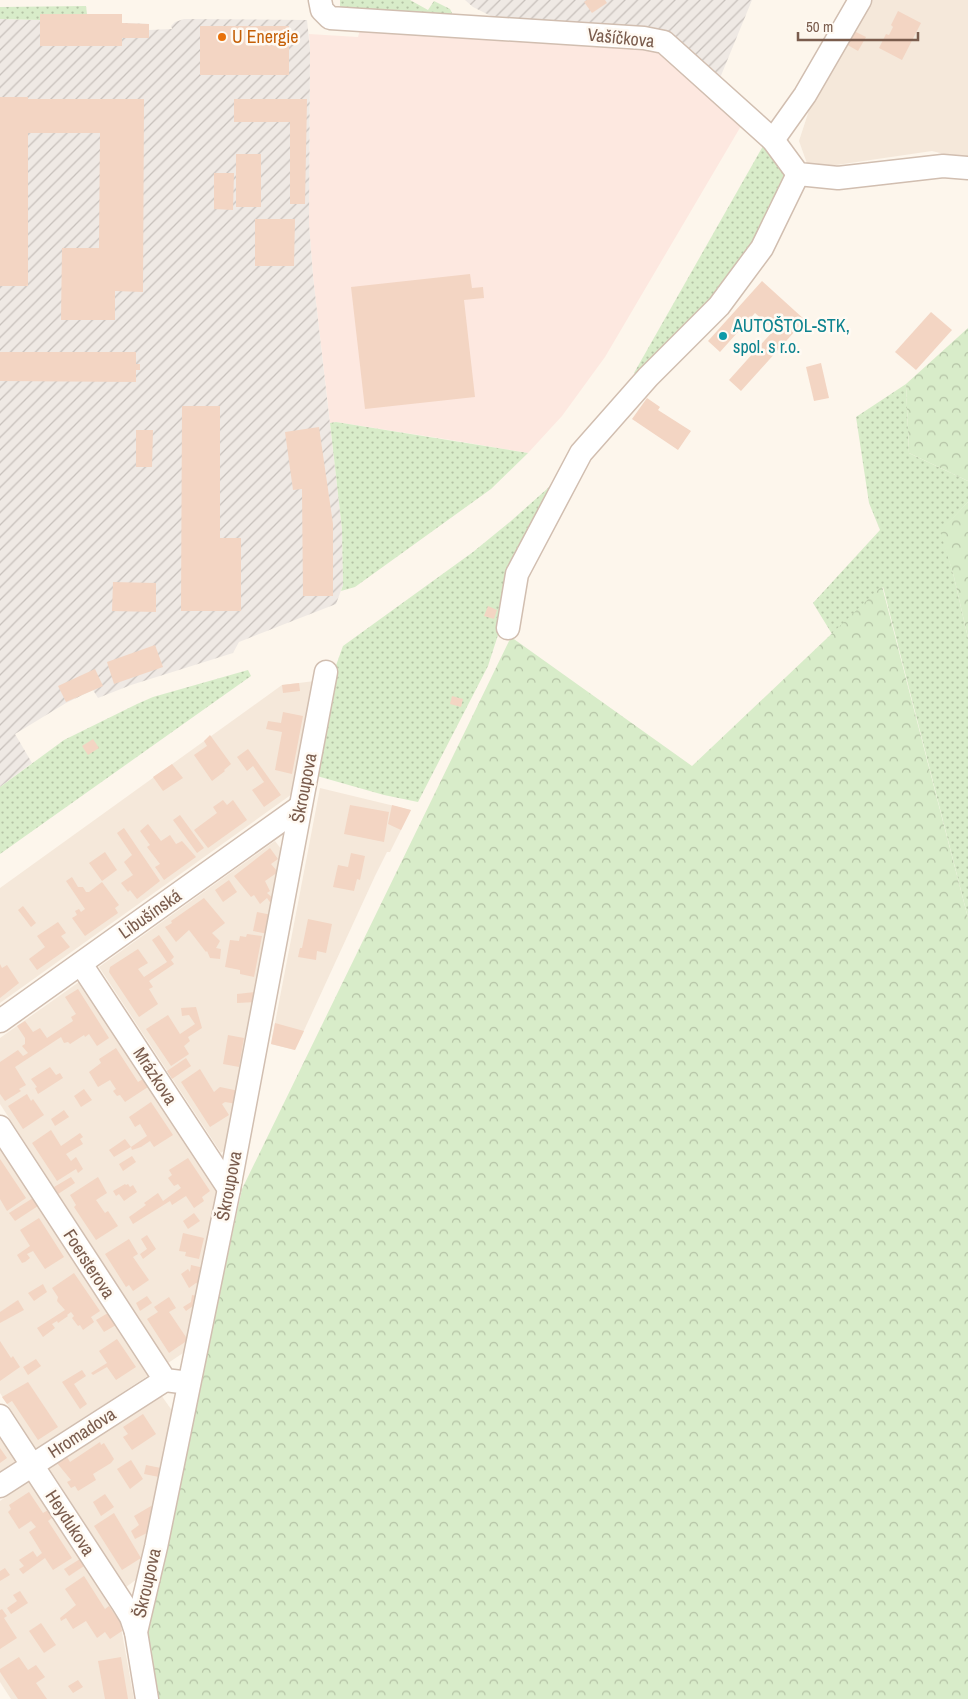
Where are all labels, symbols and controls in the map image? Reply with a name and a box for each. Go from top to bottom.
scale bar [798,10,918,42]
text: 50 m [806,16,833,37]
street label: Vašíčkova [586,22,656,53]
place label: U Energie [232,24,298,49]
marker: U Energie [216,31,228,43]
place label: AUTOŠTOL-STK, spol. s r.o. [732,313,850,359]
marker: AUTOŠTOL-STK, spol. s r.o. [717,330,729,342]
street label: Škroupova [285,751,323,825]
street label: Libušínská [113,883,186,944]
street label: Mrázkova [128,1042,183,1109]
street label: Škroupova [210,1149,248,1223]
street label: Foersterova [58,1224,121,1303]
street label: Hromadova [43,1401,121,1464]
street label: Heydukova [40,1485,101,1561]
street label: Škroupova [126,1546,167,1620]

